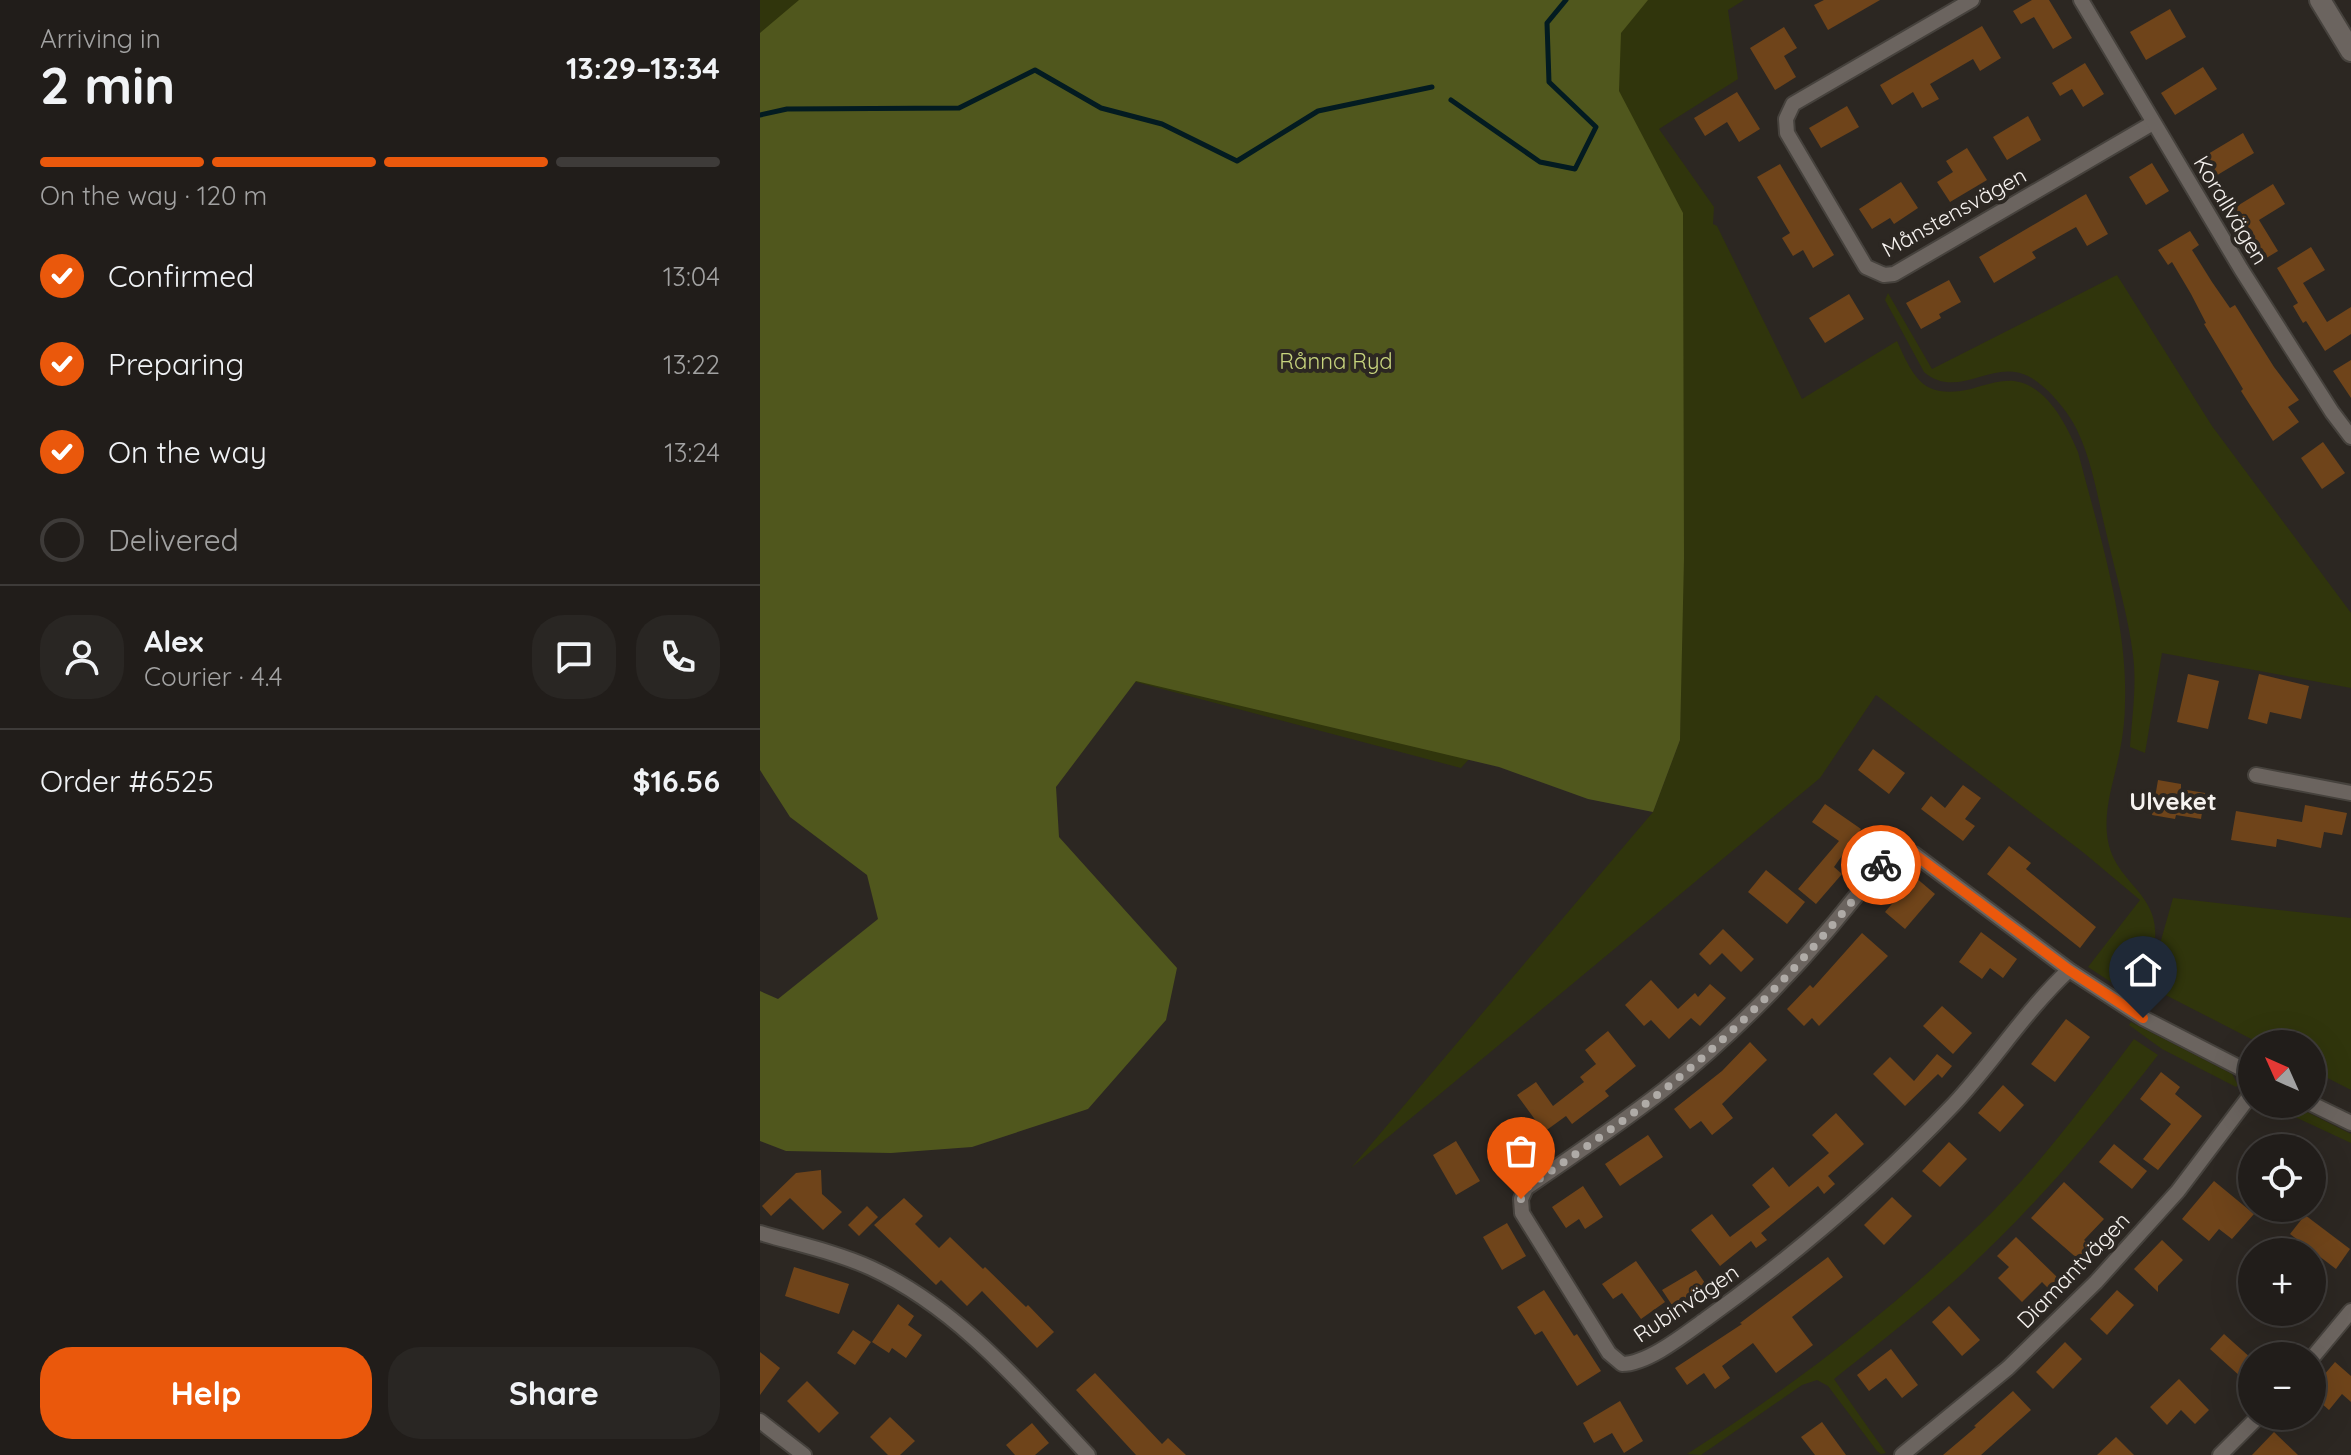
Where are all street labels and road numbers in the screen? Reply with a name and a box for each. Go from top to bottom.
street label: Korallvägen [2188,150,2274,270]
street label: Månstensvägen [1877,161,2031,263]
street label: Diamantvägen [2011,1206,2135,1334]
street label: Rubinvägen [1628,1258,1744,1348]

